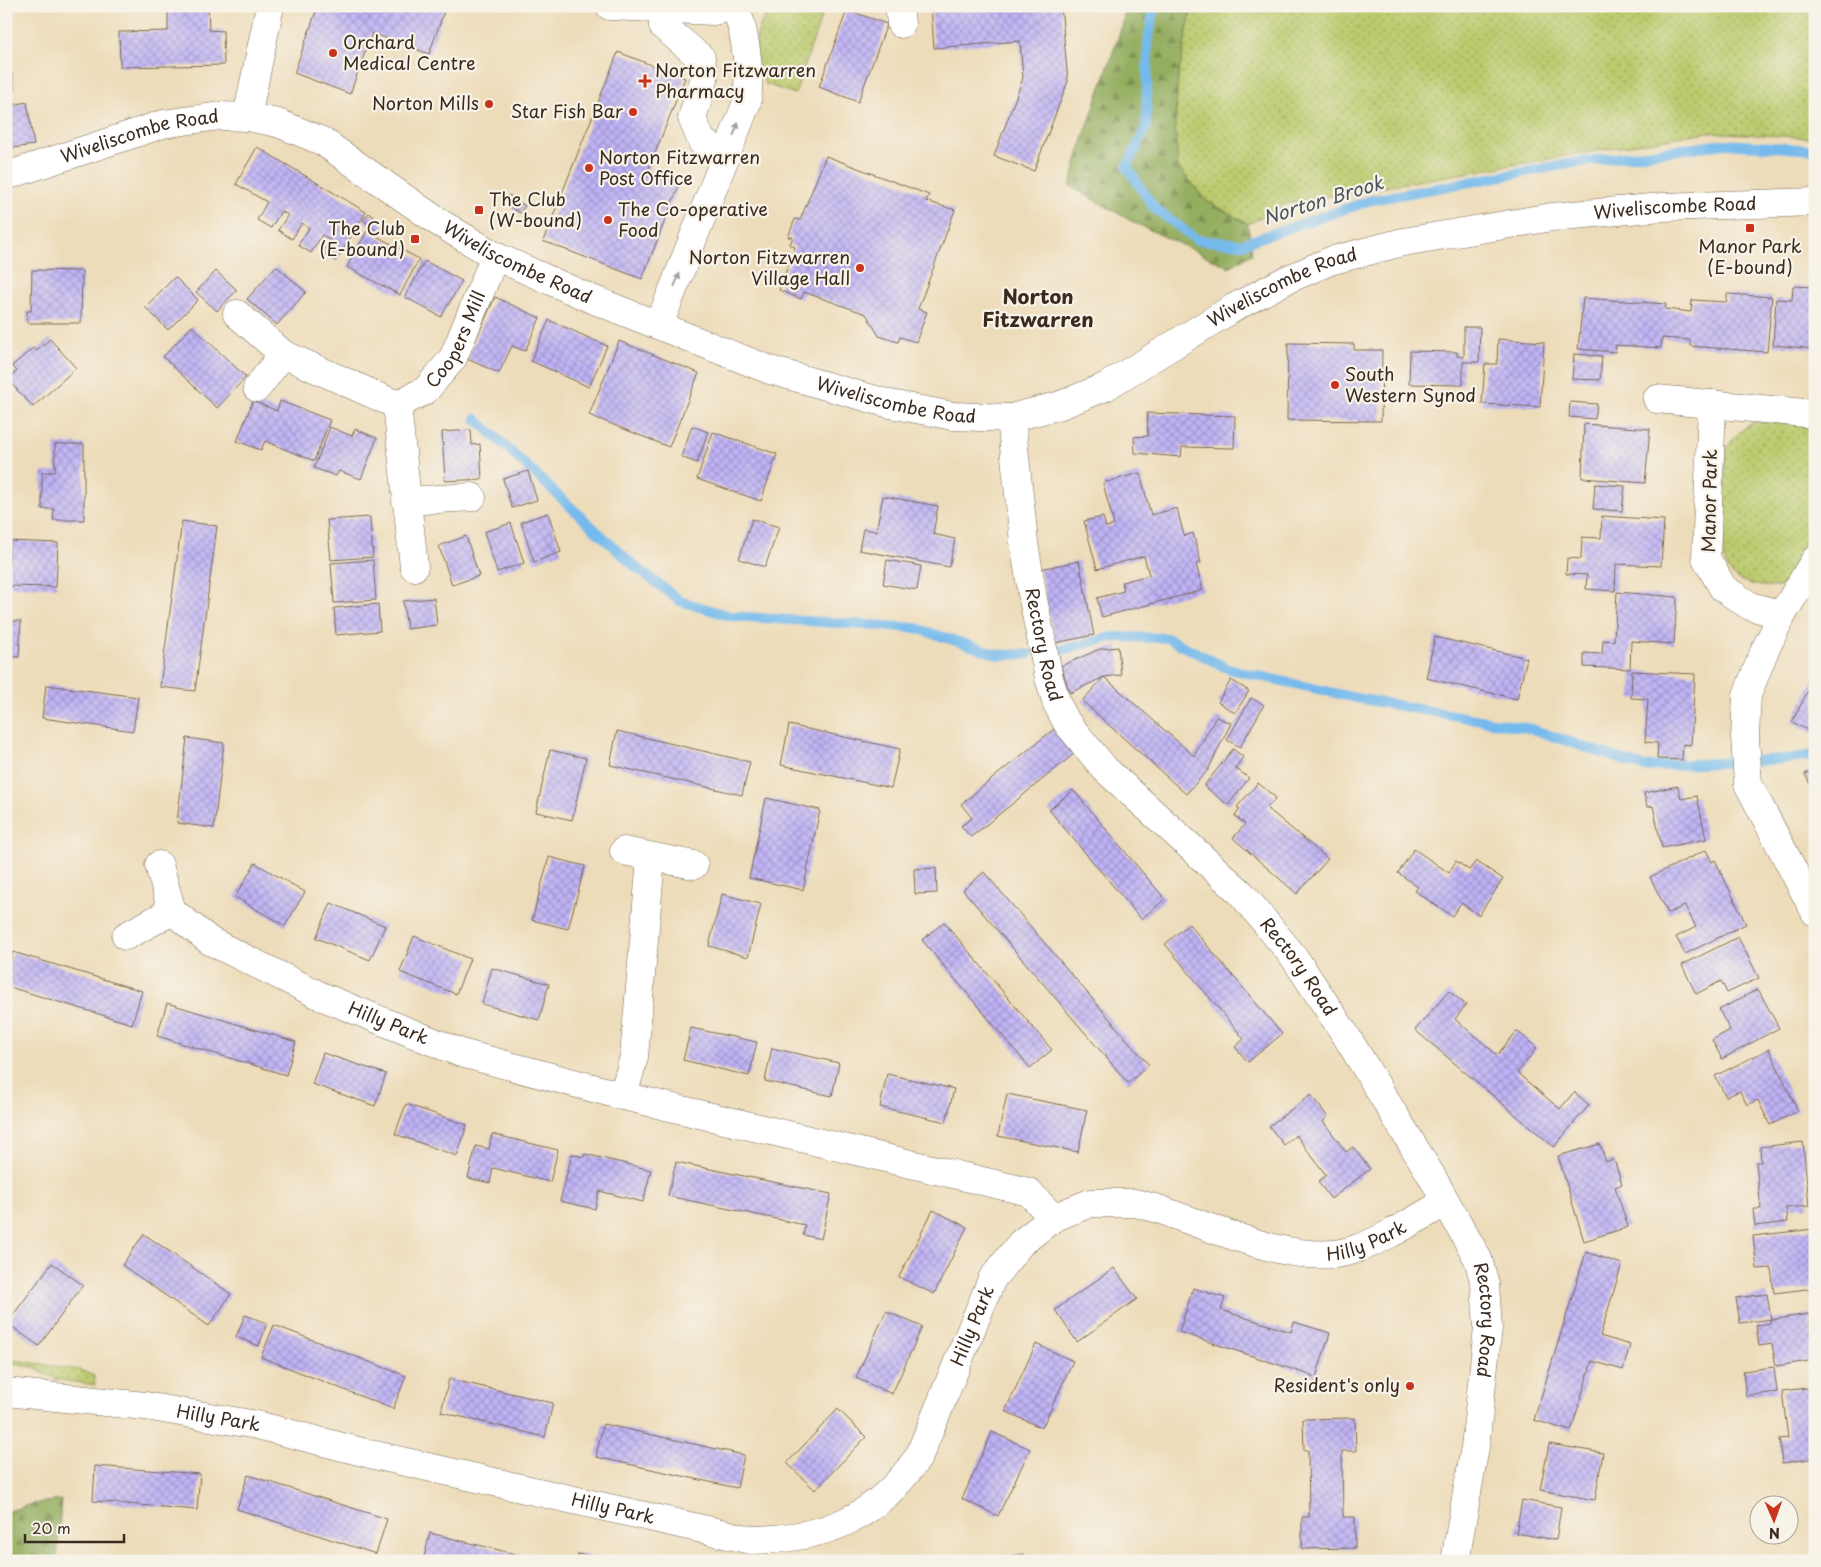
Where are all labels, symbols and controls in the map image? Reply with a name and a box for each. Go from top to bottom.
place label: Orchard Medical Centre [343,28,476,76]
marker: Orchard Medical Centre [327,47,339,59]
place label: Norton Fitzwarren Pharmacy [655,56,816,104]
marker: Norton Fitzwarren Pharmacy [639,75,651,87]
place label: Norton Mills [372,89,479,116]
place label: Star Fish Bar [511,97,624,124]
marker: Norton Mills [483,98,495,110]
street label: Wiveliscombe Road [57,101,220,169]
marker: Star Fish Bar [627,106,639,118]
one-way arrow [733,121,740,136]
place label: Norton Fitzwarren Post Office [599,143,760,191]
marker: Norton Fitzwarren Post Office [583,162,595,174]
water label: Norton Brook [1259,167,1387,231]
place label: The Club (W-bound) [489,185,582,233]
street label: Wiveliscombe Road [1592,189,1757,225]
place label: The Co-operative Food [618,195,768,243]
marker: The Club (W-bound) [473,204,485,216]
street label: Wiveliscombe Road [439,213,597,310]
place label: The Club (E-bound) [319,214,405,262]
marker: The Co-operative Food [602,214,614,226]
marker: Manor Park (E-bound) [1744,222,1756,234]
place label: Manor Park (E-bound) [1698,232,1802,280]
marker: The Club (E-bound) [409,233,421,245]
street label: Wiveliscombe Road [1202,240,1360,333]
place label: Norton Fitzwarren Village Hall [689,243,850,291]
marker: Norton Fitzwarren Village Hall [854,262,866,274]
one-way arrow [673,272,681,287]
district label: Norton Fitzwarren [982,281,1094,334]
street label: Coopers Mill [418,286,491,393]
place label: South Western Synod [1345,360,1476,408]
street label: Wiveliscombe Road [814,369,976,429]
marker: South Western Synod [1329,379,1341,391]
street label: Manor Park [1694,449,1723,553]
street label: Rectory Road [1019,585,1070,704]
street label: Rectory Road [1255,911,1344,1021]
street label: Hilly Park [345,994,433,1051]
street label: Hilly Park [1325,1212,1411,1267]
street label: Rectory Road [1467,1259,1503,1379]
street label: Hilly Park [943,1281,1000,1370]
place label: Resident's only [1274,1371,1400,1398]
marker: Resident's only [1404,1380,1416,1392]
street label: Hilly Park [174,1397,263,1437]
street label: Hilly Park [569,1485,658,1530]
north arrow [1748,1494,1798,1544]
scale bar [25,1512,124,1544]
text: 20 m [32,1516,71,1539]
text: N [1769,1523,1780,1544]

